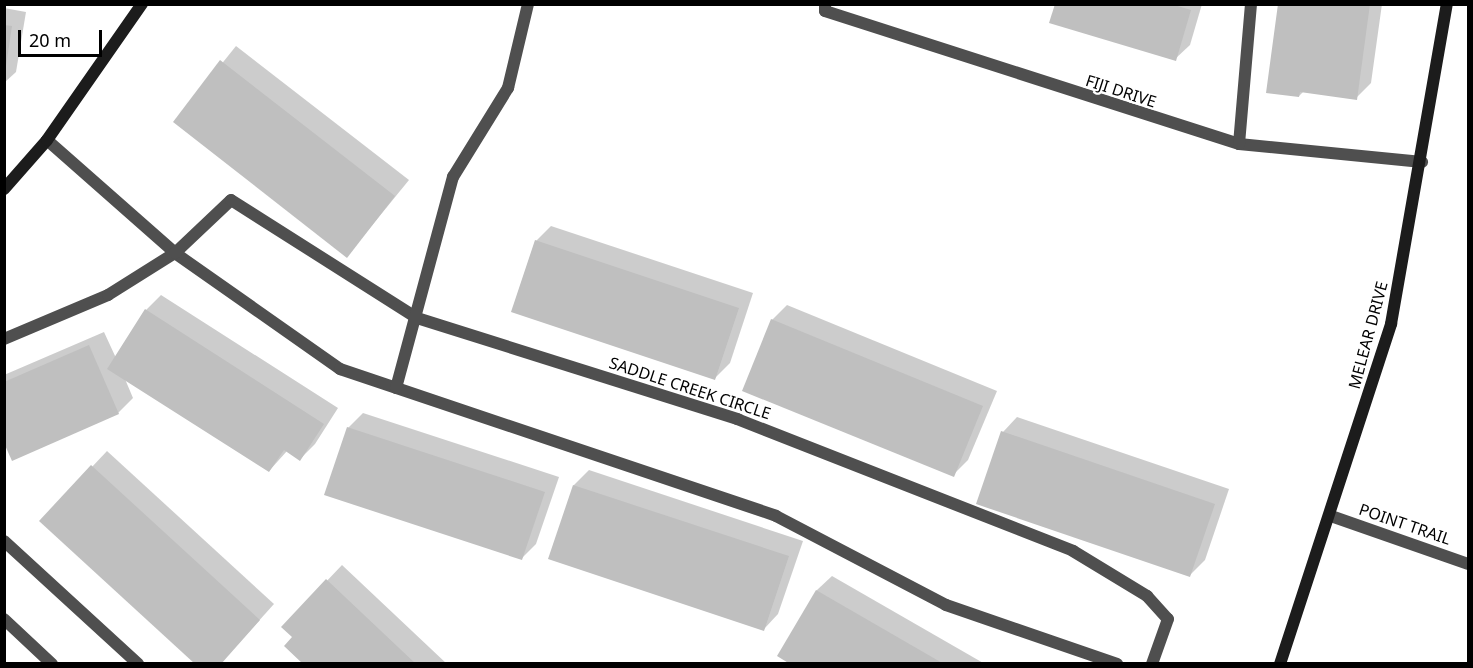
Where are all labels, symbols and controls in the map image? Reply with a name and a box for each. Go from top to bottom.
scale bar [21,18,105,56]
text: 20 m [29,28,71,52]
street label: FIJI DRIVE [1083,71,1159,111]
street label: MELEAR DRIVE [1344,279,1392,391]
street label: SADDLE CREEK CIRCLE [607,353,773,423]
street label: POINT TRAIL [1357,499,1453,549]

